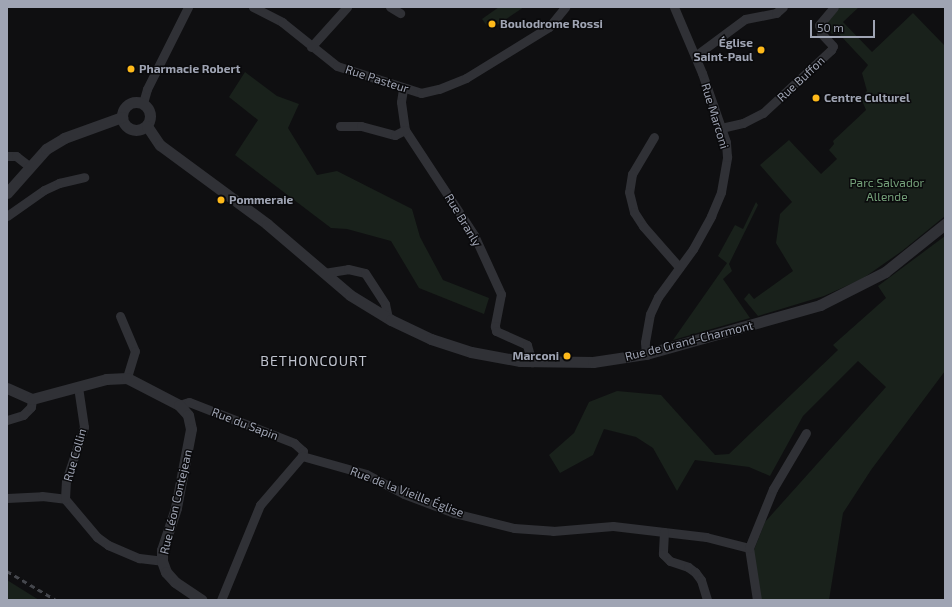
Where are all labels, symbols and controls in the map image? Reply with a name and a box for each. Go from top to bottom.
scale bar [812,12,877,38]
place label: Boulodrome Rossi [500,17,603,31]
marker: Boulodrome Rossi [487,19,497,29]
text: 50 m [817,20,844,34]
place label: Église Saint-Paul [693,36,753,64]
marker: Église Saint-Paul [756,45,766,55]
street label: Rue Buffon [774,53,828,105]
place label: Pharmacie Robert [139,62,241,76]
street label: Rue Pasteur [344,62,410,96]
marker: Pharmacie Robert [126,64,136,74]
street label: Rue Marconi [698,82,732,150]
place label: Centre Culturel [824,91,910,105]
marker: Centre Culturel [811,93,821,103]
park label: Parc Salvador Allende [850,176,924,204]
street label: Rue Branly [442,191,484,249]
place label: Pommeraie [229,193,293,207]
marker: Pommeraie [216,195,226,205]
street label: Rue de Grand-Charmont [623,318,755,364]
place label: Marconi [513,349,559,363]
marker: Marconi [562,351,572,361]
district label: BETHONCOURT [260,353,368,369]
street label: Rue du Sapin [210,405,280,443]
street label: Rue Collin [61,427,89,483]
street label: Rue Léon Contejean [157,448,195,556]
street label: Rue de la Vieille Église [348,464,466,520]

